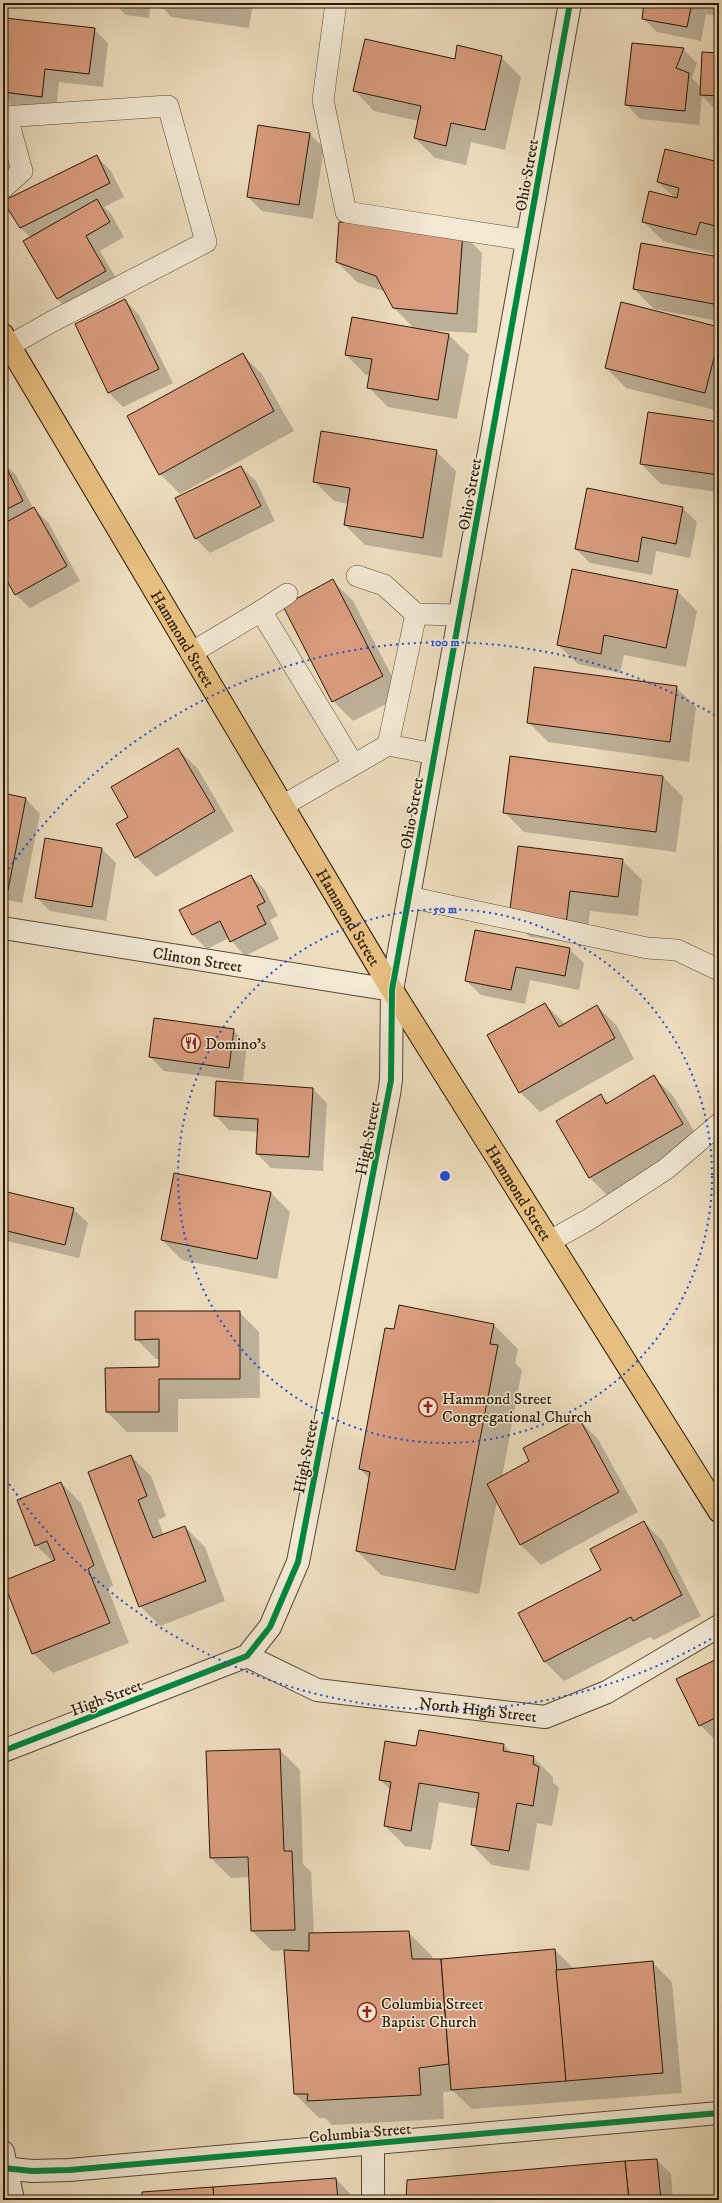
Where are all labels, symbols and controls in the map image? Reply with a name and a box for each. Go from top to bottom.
street label: Ohio Street [511,138,543,213]
street label: Ohio Street [454,457,486,532]
street label: Hammond Street [146,587,219,691]
text: 100 m [431,635,459,650]
street label: Ohio Street [396,776,428,851]
street label: Hammond Street [311,865,384,970]
text: 50 m [432,902,457,917]
street label: Clinton Street [151,943,244,977]
restaurant icon: Domino's [180,1032,202,1054]
place label: Domino's [205,1034,266,1054]
street label: High Street [351,1099,385,1177]
street label: Hammond Street [481,1141,556,1245]
centre of rings [438,1169,452,1183]
place label: Hammond Street Congregational Church [442,1389,593,1427]
church icon: Hammond Street Congregational Church [417,1396,439,1418]
street label: High Street [289,1417,323,1495]
street label: High Street [68,1675,145,1721]
street label: North High Street [418,1693,538,1727]
place label: Columbia Street Baptist Church [381,1994,484,2032]
church icon: Columbia Street Baptist Church [356,2001,378,2023]
street label: Columbia Street [308,2119,412,2147]

